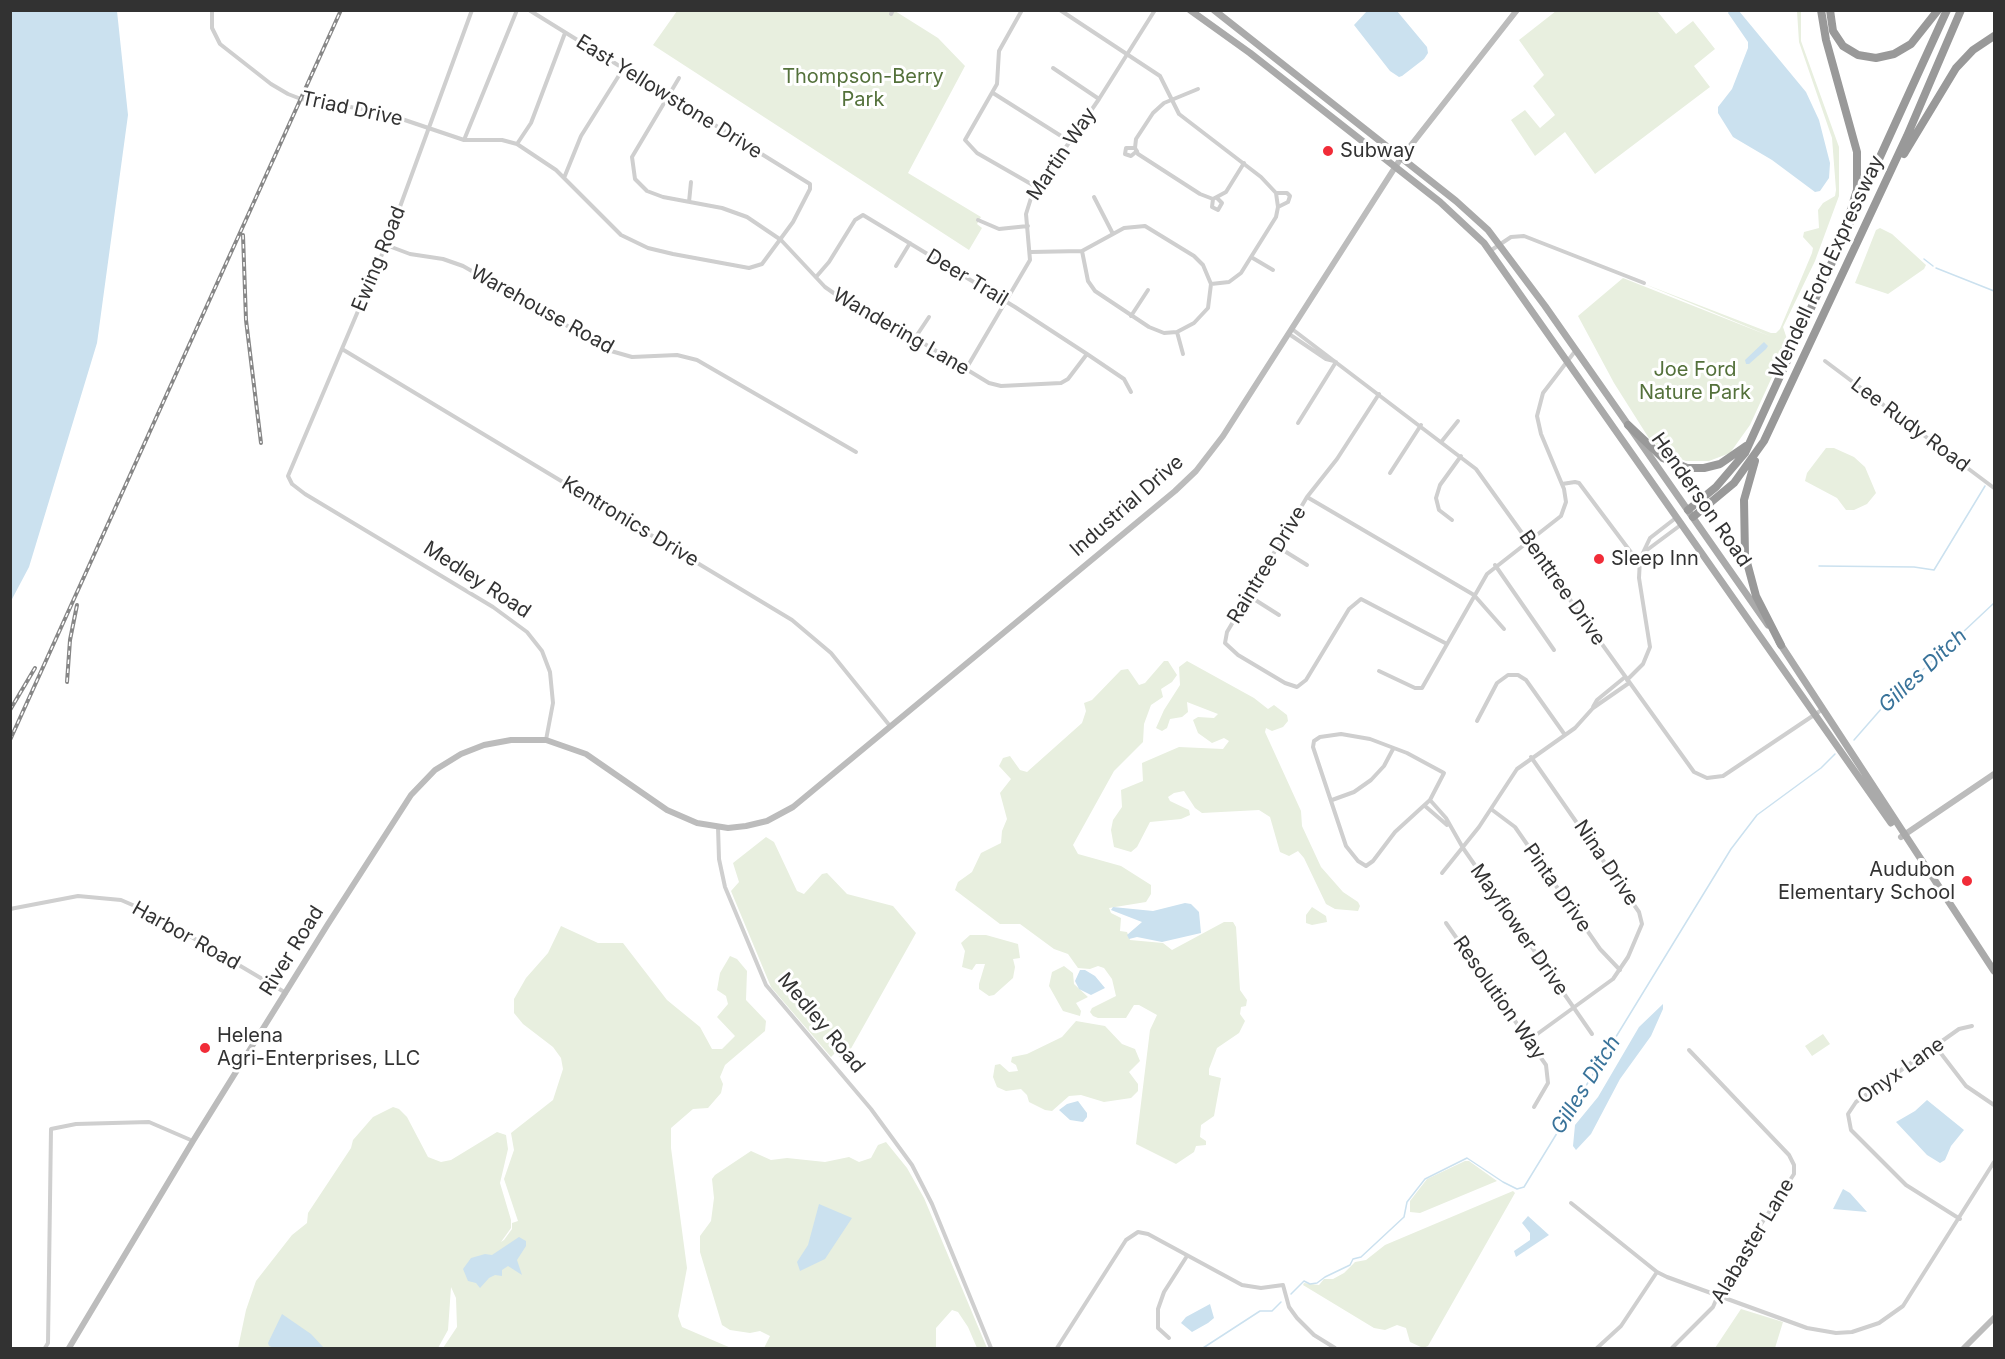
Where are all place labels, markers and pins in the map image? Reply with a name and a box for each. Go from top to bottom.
place label: Subway [1340,139,1415,163]
marker: Subway [1321,144,1335,158]
place label: Sleep Inn [1611,547,1699,571]
marker: Sleep Inn [1592,552,1606,566]
place label: Audubon Elementary School [1778,858,1955,905]
marker: Audubon Elementary School [1960,874,1974,888]
place label: Helena Agri-Enterprises, LLC [217,1024,420,1071]
marker: Helena Agri-Enterprises, LLC [198,1041,212,1055]

